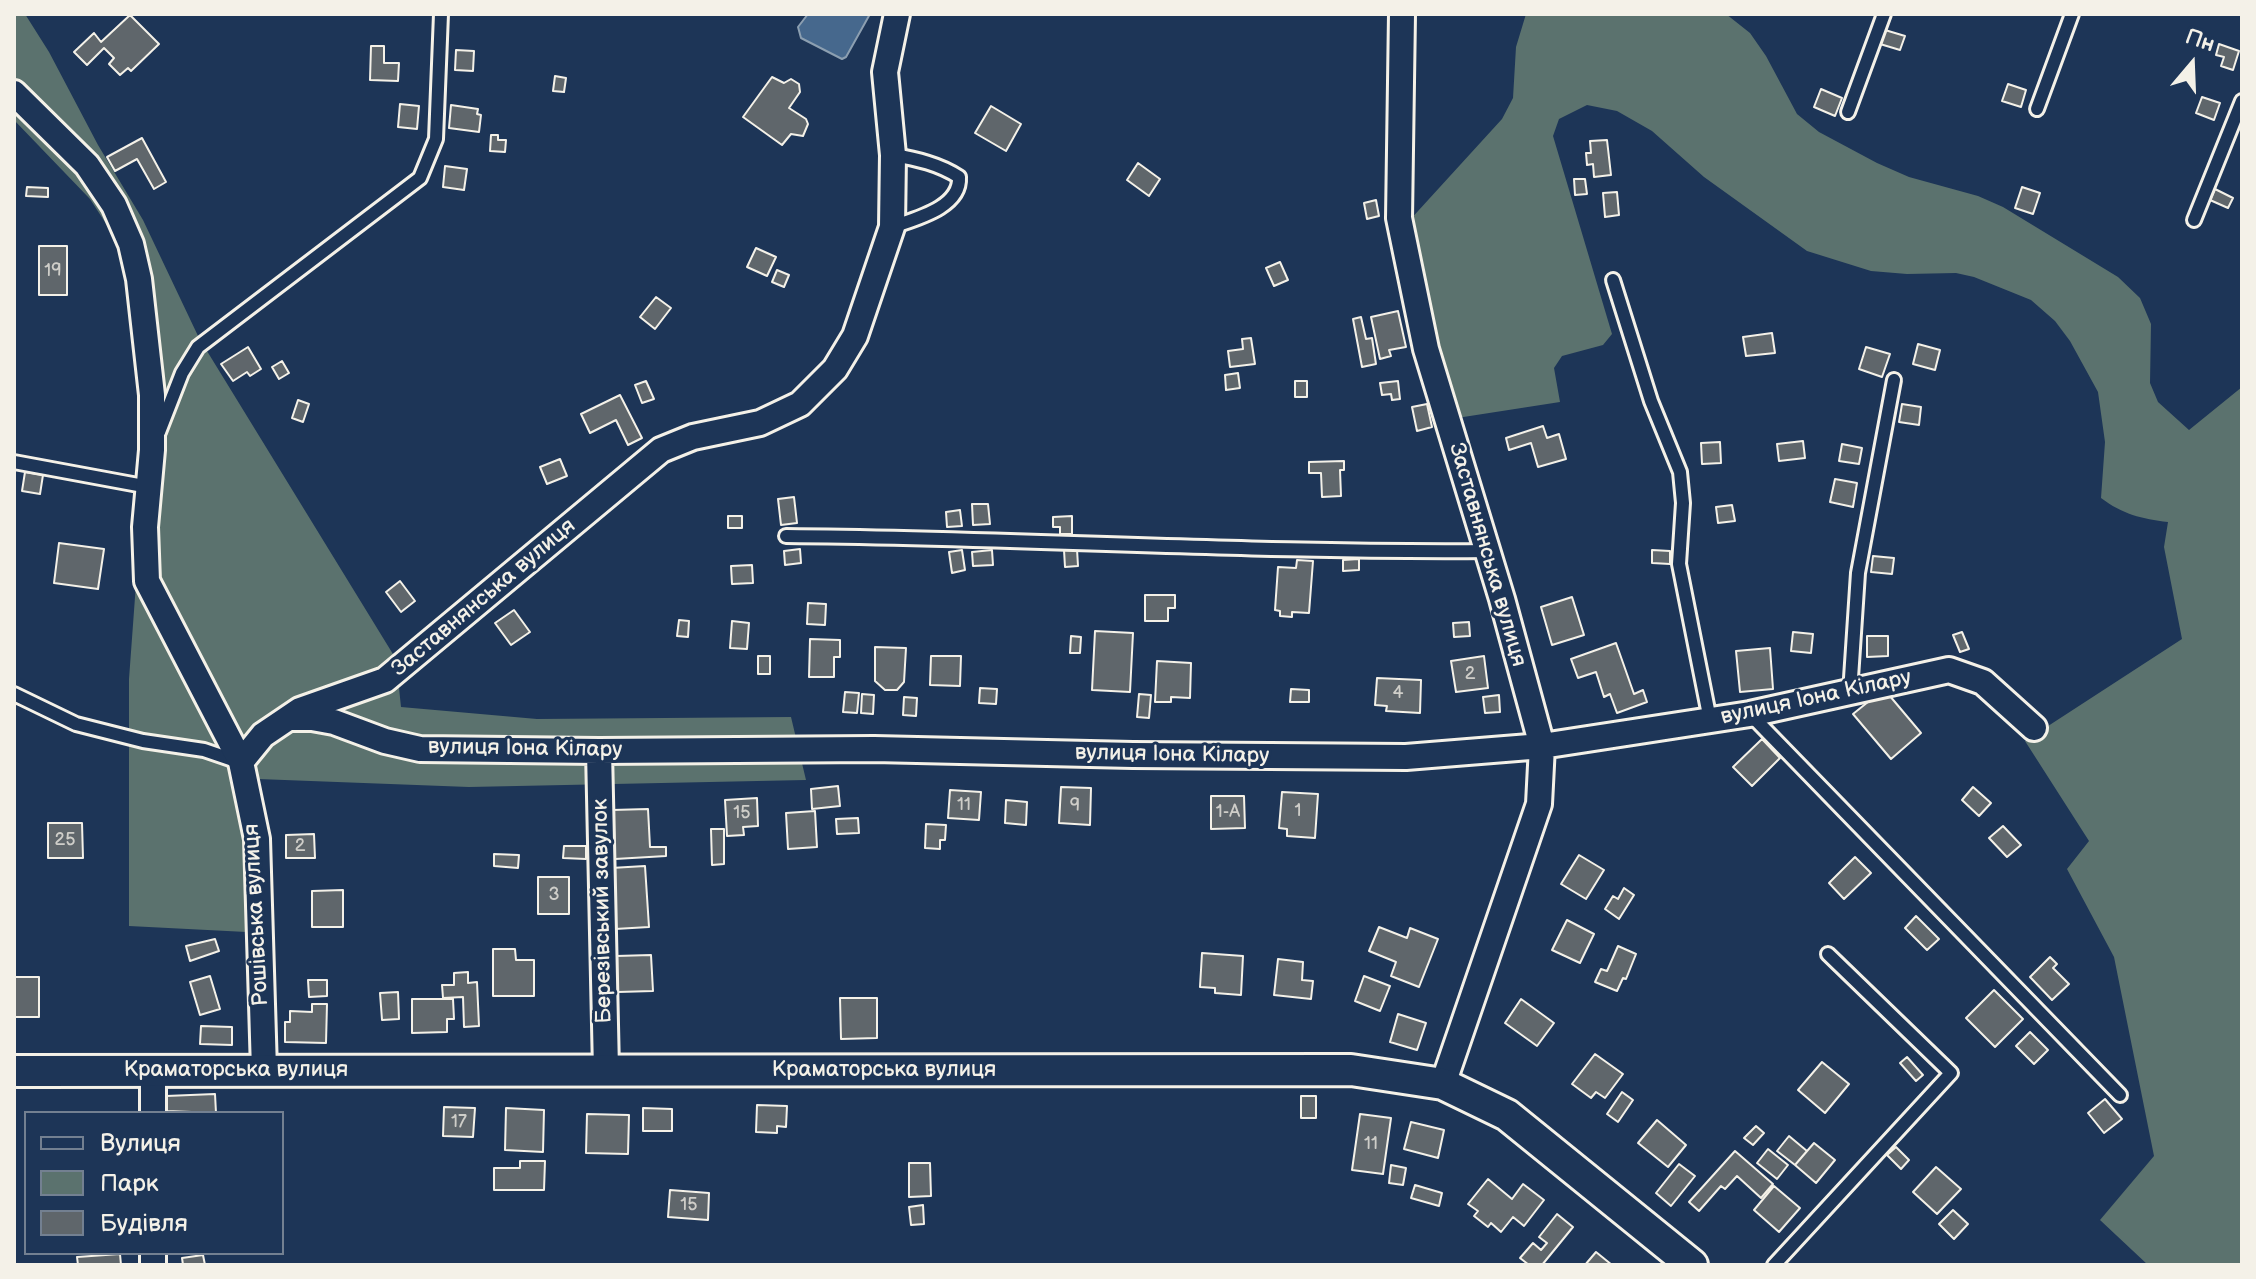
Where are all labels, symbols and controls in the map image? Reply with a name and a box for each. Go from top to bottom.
text: Пн [2182,23,2218,58]
north arrow [2152,24,2232,104]
house number: 19 [44,260,62,282]
street label: Заставнянська вулиця [1442,440,1532,670]
street label: Заставнянська вулиця [387,513,581,683]
house number: 2 [1465,663,1475,685]
street label: вулиця Іона Кілару [1718,665,1914,731]
house number: 4 [1393,682,1403,704]
street label: вулиця Іона Кілару [428,734,622,764]
street label: вулиця Іона Кілару [1075,740,1269,770]
house number: 11 [957,794,971,816]
house number: 9 [1070,795,1080,817]
street label: Березівський завулок [588,798,618,1024]
house number: 1 [1295,800,1301,822]
house number: 1-А [1216,801,1240,823]
house number: 15 [733,802,751,824]
street label: Рошівська вулиця [239,823,275,1007]
house number: 25 [55,829,75,851]
house number: 2 [295,835,305,857]
house number: 3 [548,884,560,906]
street label: Краматорська вулиця [124,1057,348,1083]
street label: Краматорська вулиця [772,1057,996,1083]
legend [24,1111,284,1255]
house number: 17 [451,1111,467,1133]
text: Вулиця [100,1129,181,1158]
house number: 11 [1364,1133,1378,1155]
text: Парк [100,1169,158,1198]
house number: 15 [680,1194,698,1216]
text: Будівля [100,1209,188,1238]

